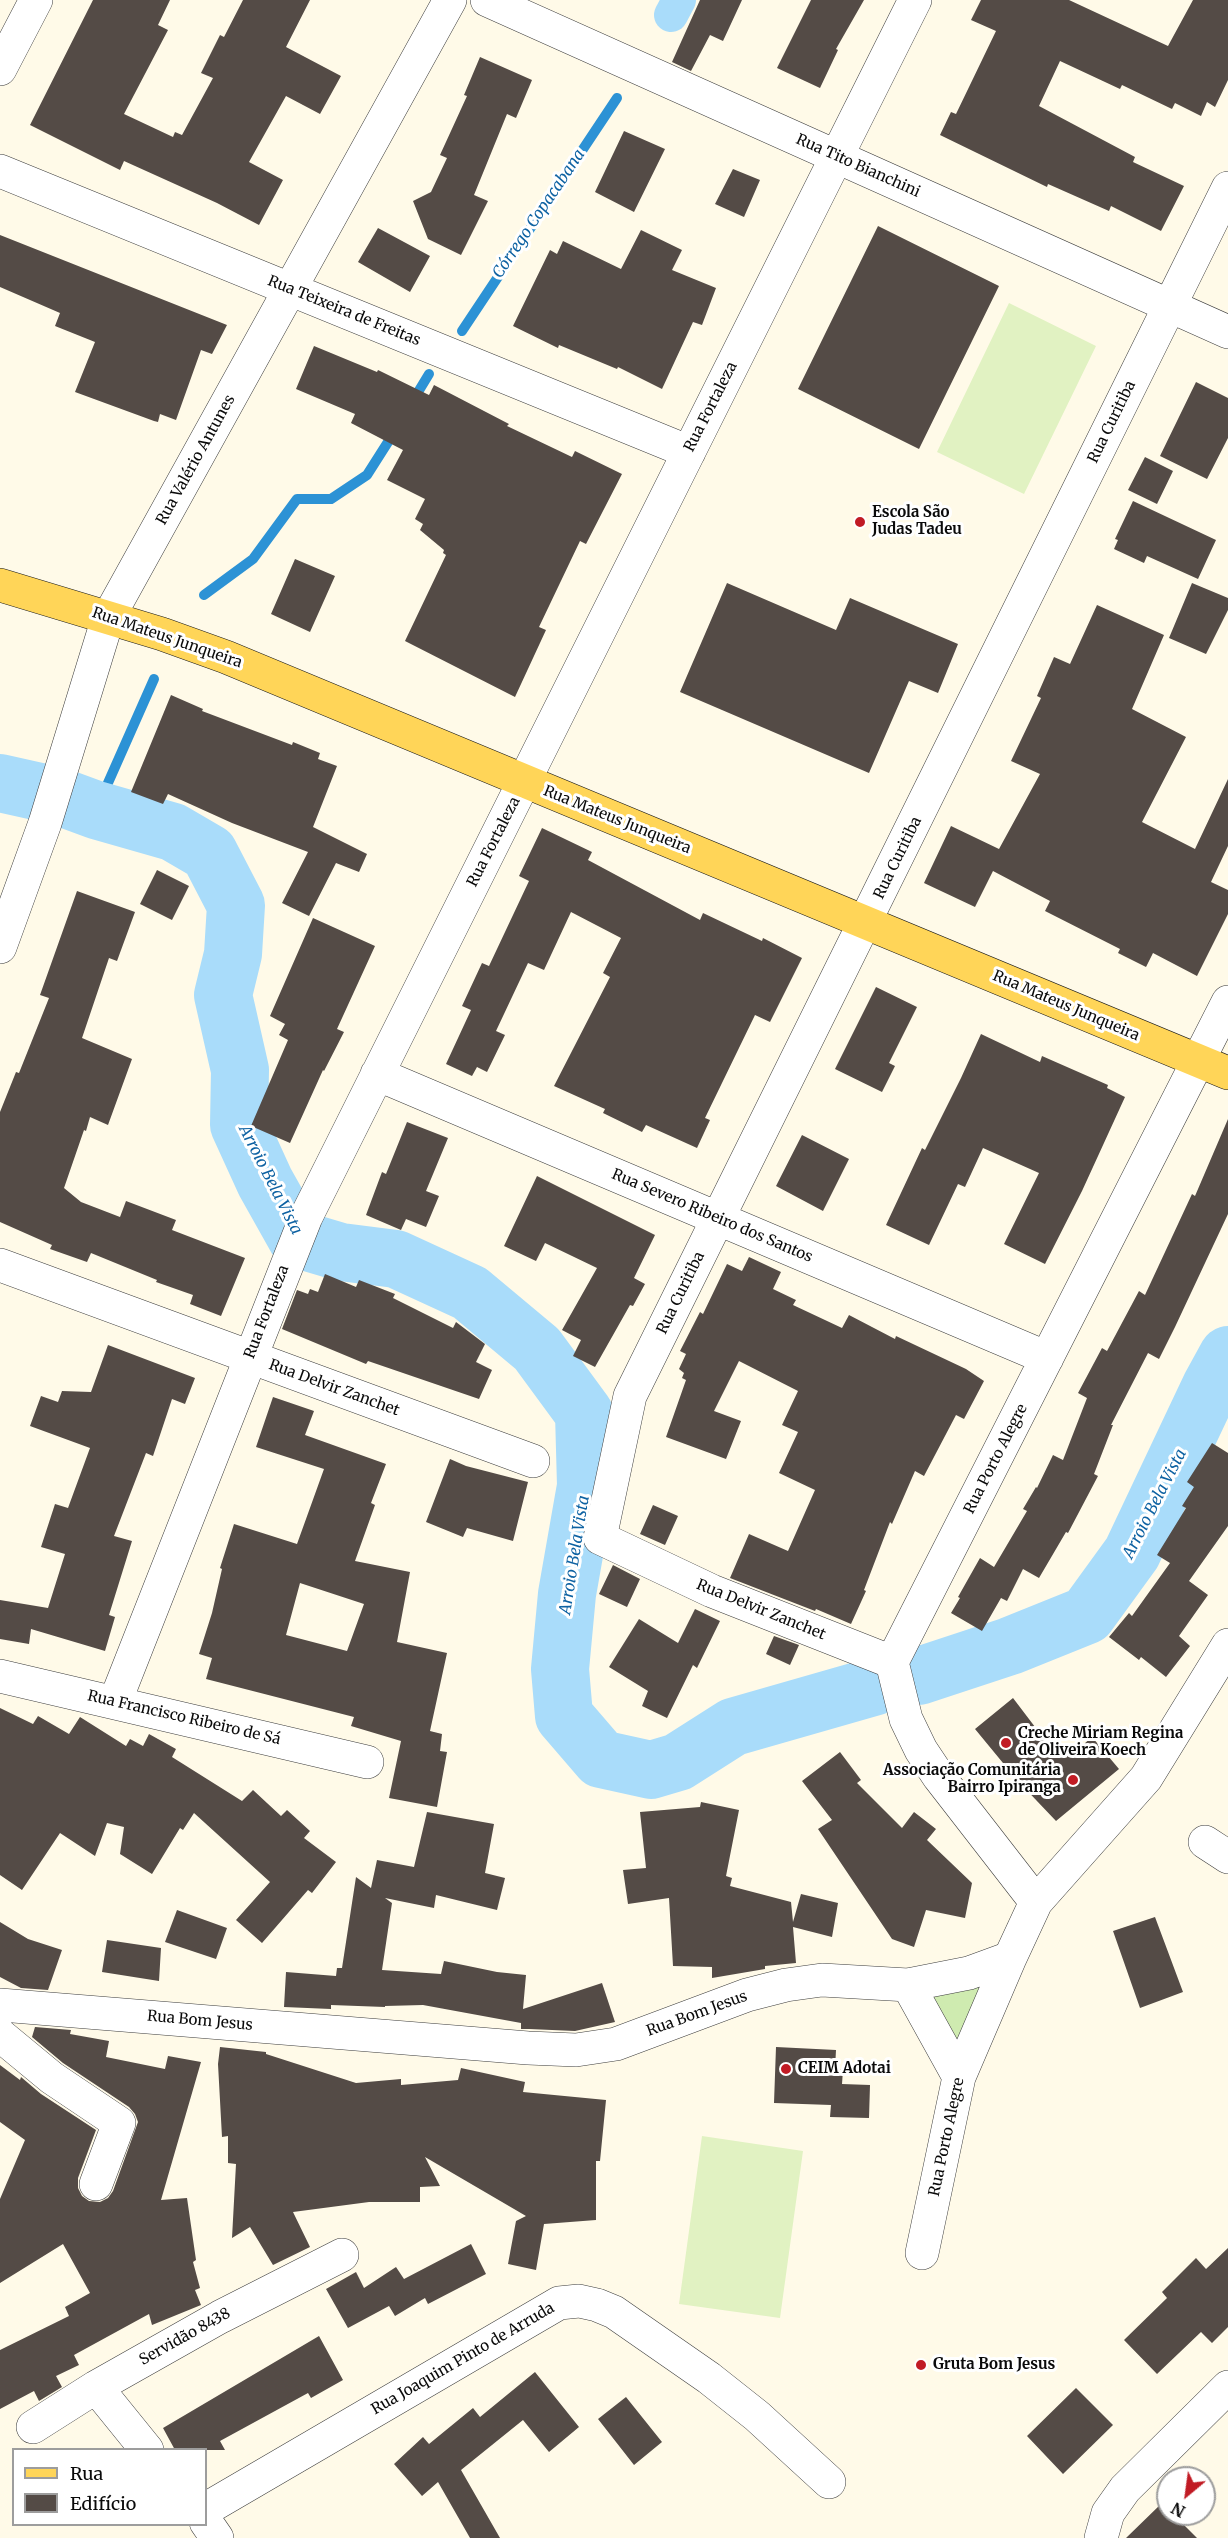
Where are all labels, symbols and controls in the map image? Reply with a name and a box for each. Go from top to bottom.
street label: Rua Tito Bianchini [793,131,923,201]
water label: Córrego Copacabana [489,146,589,282]
street label: Rua Teixeira de Freitas [265,272,423,350]
street label: Rua Fortaleza [681,359,741,455]
street label: Rua Curitiba [1084,378,1140,466]
street label: Rua Valério Antunes [153,392,239,528]
place label: Escola São Judas Tadeu [872,504,962,539]
marker: Escola São Judas Tadeu [853,515,867,529]
street label: Rua Mateus Junqueira [90,604,244,672]
street label: Rua Mateus Junqueira [541,782,693,858]
street label: Rua Fortaleza [464,794,524,890]
street label: Rua Curitiba [870,814,926,902]
street label: Rua Mateus Junqueira [990,967,1142,1045]
water label: Arroio Bela Vista [234,1122,306,1238]
street label: Rua Severo Ribeiro dos Santos [609,1165,815,1267]
street label: Rua Curitiba [653,1249,709,1337]
street label: Rua Fortaleza [241,1263,293,1361]
street label: Rua Delvir Zanchet [266,1356,402,1420]
street label: Rua Porto Alegre [961,1401,1031,1517]
water label: Arroio Bela Vista [1119,1446,1191,1562]
water label: Arroio Bela Vista [556,1494,594,1616]
street label: Rua Delvir Zanchet [694,1576,828,1644]
street label: Rua Francisco Ribeiro de Sá [86,1687,282,1749]
place label: Creche Miriam Regina de Oliveira Koech [1018,1725,1183,1760]
marker: Creche Miriam Regina de Oliveira Koech [999,1736,1013,1750]
place label: Associação Comunitária Bairro Ipiranga [883,1762,1061,1797]
marker: Associação Comunitária Bairro Ipiranga [1066,1773,1080,1787]
street label: Rua Bom Jesus [644,1987,750,2041]
street label: Rua Bom Jesus [146,2007,254,2035]
place label: CEIM Adotai [798,2060,891,2078]
marker: CEIM Adotai [779,2062,793,2076]
street label: Rua Porto Alegre [926,2076,968,2198]
street label: Rua Joaquim Pinto de Arruda [368,2299,558,2419]
street label: Servidão 8438 [136,2305,234,2369]
place label: Gruta Bom Jesus [933,2356,1055,2374]
marker: Gruta Bom Jesus [914,2358,928,2372]
legend [12,2448,207,2526]
text: Rua [70,2462,103,2485]
north arrow [1156,2466,1216,2526]
text: Edifício [70,2492,136,2515]
text: N [1168,2498,1189,2522]

